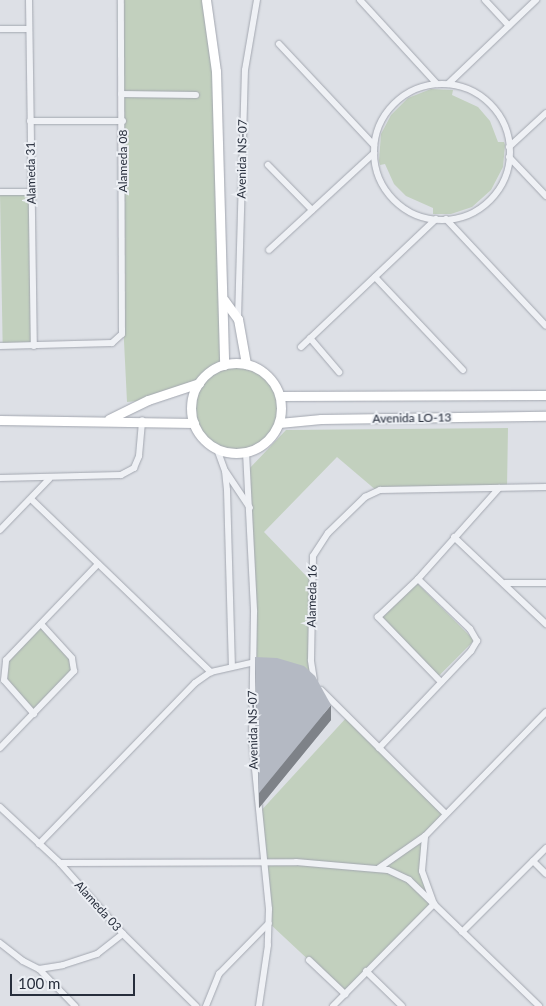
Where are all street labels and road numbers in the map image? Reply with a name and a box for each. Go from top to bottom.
street label: Avenida NS-07 [234,119,250,199]
street label: Alameda 08 [116,130,130,192]
street label: Alameda 31 [23,141,39,205]
street label: Avenida LO-13 [372,410,452,426]
street label: Alameda 16 [304,564,320,628]
street label: Avenida NS-07 [245,690,261,770]
street label: Alameda 03 [72,878,124,934]

